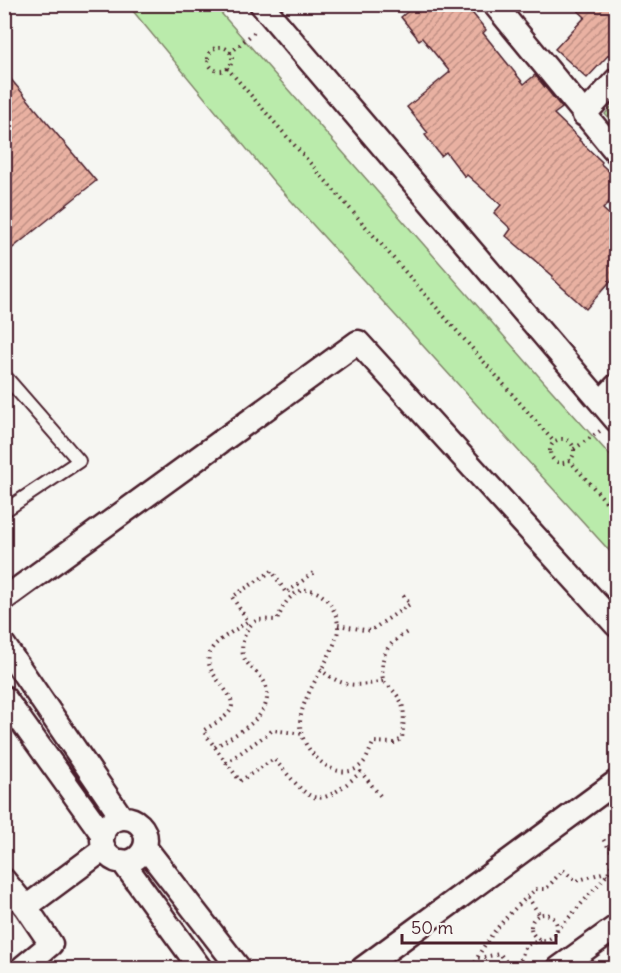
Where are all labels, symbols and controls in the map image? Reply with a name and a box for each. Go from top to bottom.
scale bar [402,907,556,945]
text: 50 m [411,916,453,939]

